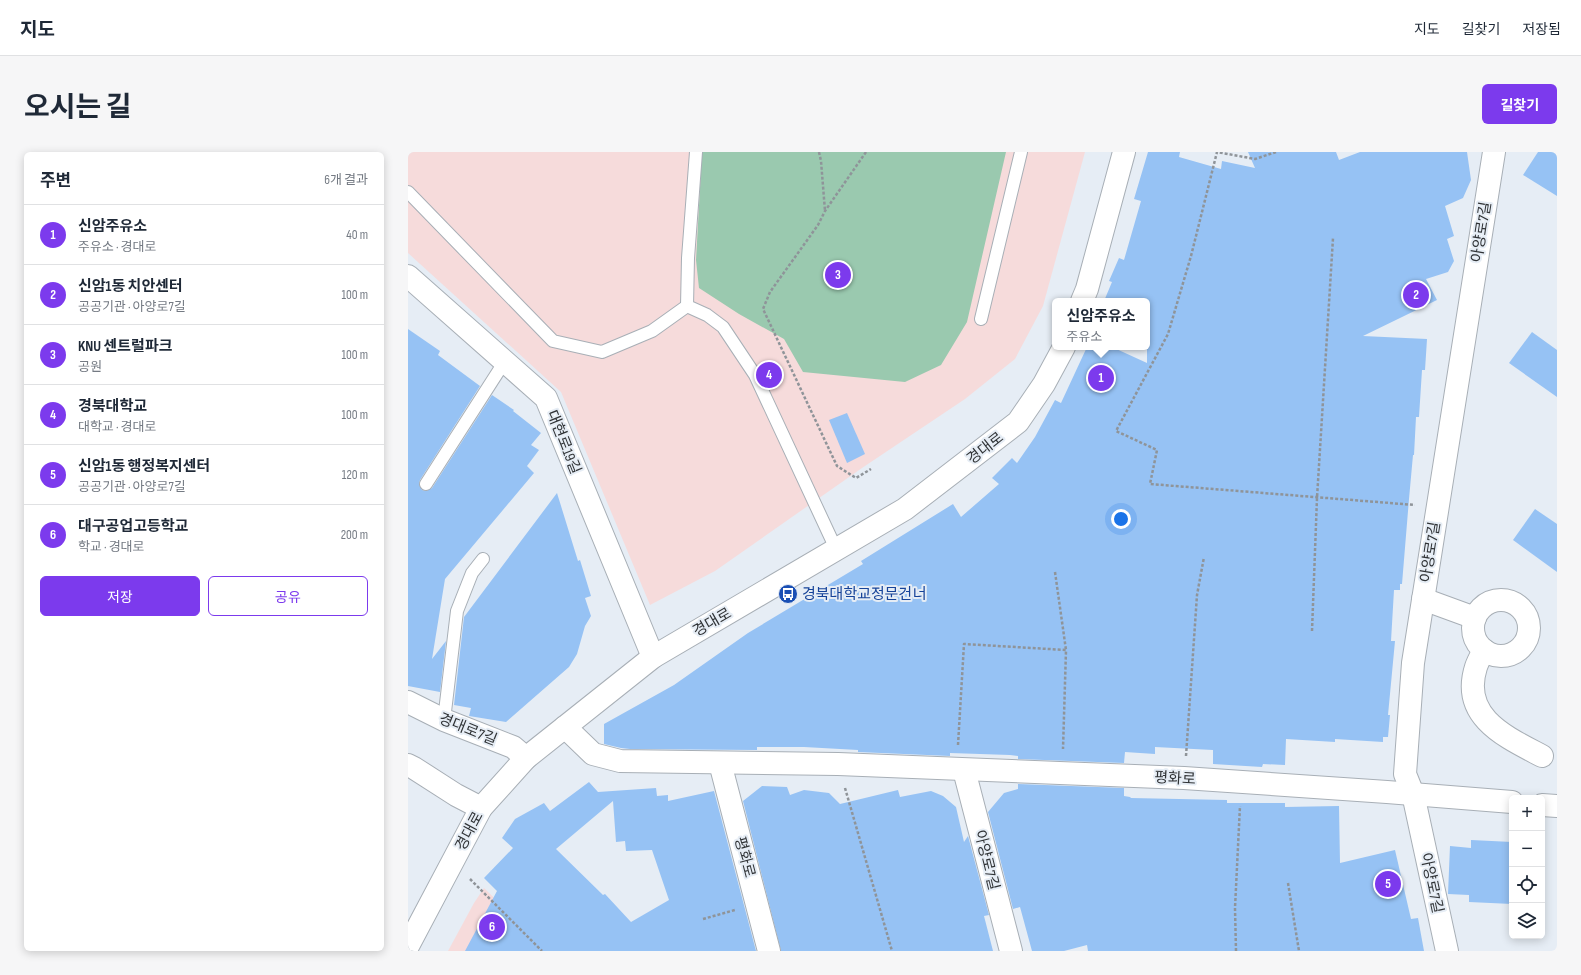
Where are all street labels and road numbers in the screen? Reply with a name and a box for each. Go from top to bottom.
street label: 아양로7길 [1467,200,1496,264]
street label: 대현로19길 [542,408,585,477]
street label: 경대로 [963,428,1007,469]
street label: 아양로7길 [1416,520,1445,584]
street label: 경대로 [690,604,735,641]
street label: 경대로7길 [436,709,500,750]
street label: 평화로 [1154,768,1196,789]
street label: 경대로 [451,808,488,854]
street label: 아양로7길 [970,828,1003,892]
street label: 평화로 [730,835,759,880]
street label: 아양로7길 [1416,851,1447,915]

